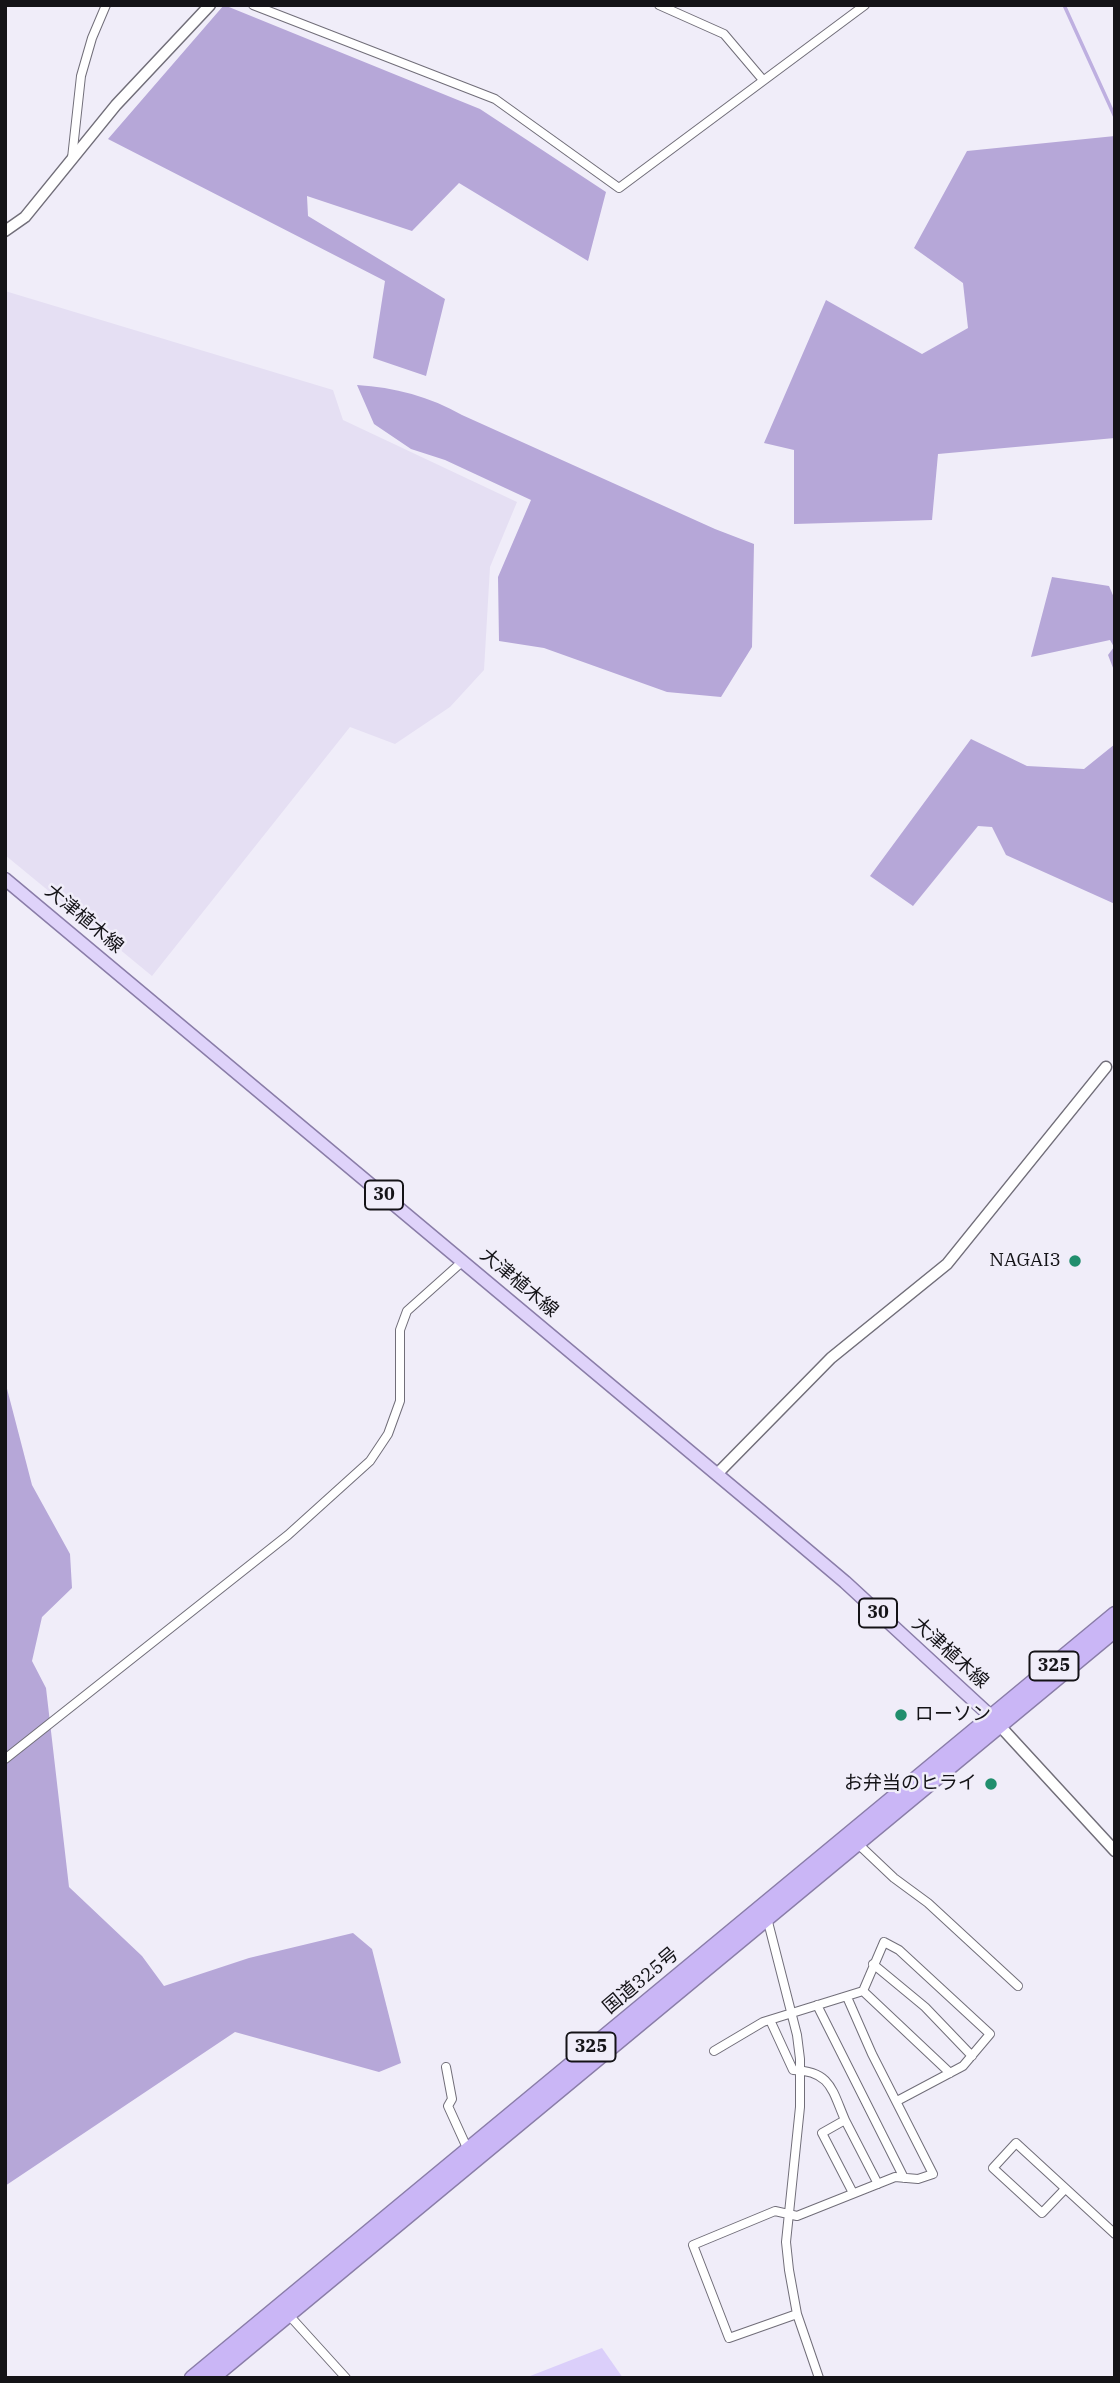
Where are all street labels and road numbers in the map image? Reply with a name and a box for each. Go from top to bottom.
street label: 大津植木線 [40,880,128,958]
road number: 30 [365,1180,403,1210]
street label: 大津植木線 [475,1244,563,1322]
road number: 30 [859,1598,897,1628]
street label: 大津植木線 [907,1613,993,1693]
road number: 325 [1030,1652,1078,1680]
street label: 国道325号 [599,1943,683,2019]
road number: 325 [566,2033,616,2062]

